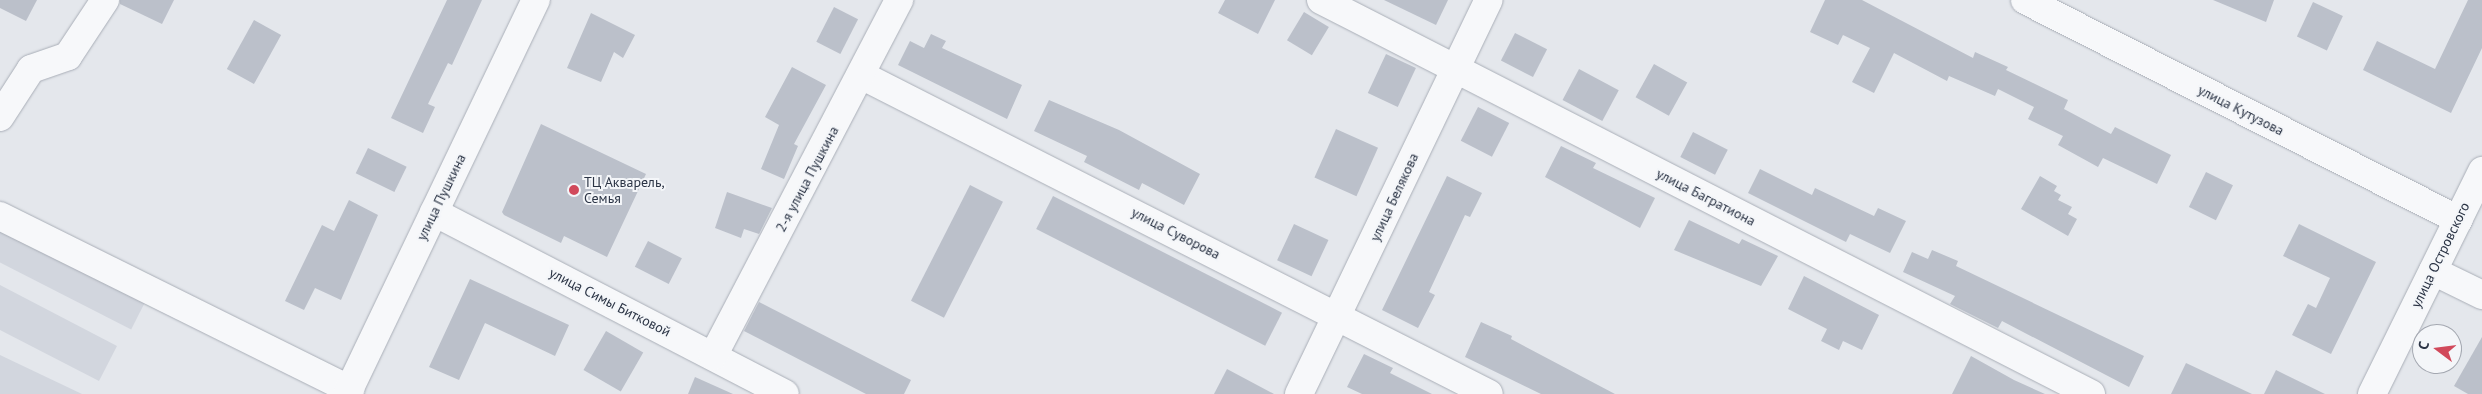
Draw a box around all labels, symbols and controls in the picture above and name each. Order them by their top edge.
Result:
street label: улица Кутузова [2195,81,2287,139]
street label: 2-я улица Пушкина [772,123,842,235]
street label: улица Белякова [1366,150,1422,244]
street label: улица Пушкина [413,151,469,243]
street label: улица Багратиона [1654,165,1758,229]
place label: ТЦ Акварель, Семья [584,174,665,206]
marker: ТЦ Акварель, Семья [568,184,580,196]
street label: улица Островского [2407,199,2473,311]
street label: улица Суворова [1129,203,1223,263]
street label: улица Симы Битковой [546,264,674,340]
north arrow [2412,324,2462,374]
text: С [2414,339,2433,351]

